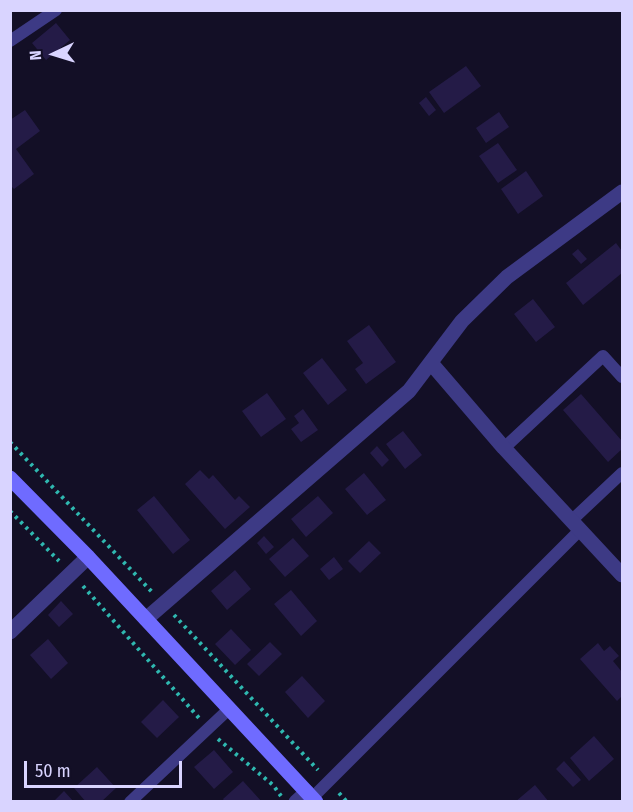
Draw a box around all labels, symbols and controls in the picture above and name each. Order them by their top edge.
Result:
north arrow [24,24,84,84]
text: N [26,50,45,61]
scale bar [27,749,184,787]
text: 50 m [35,760,71,782]

